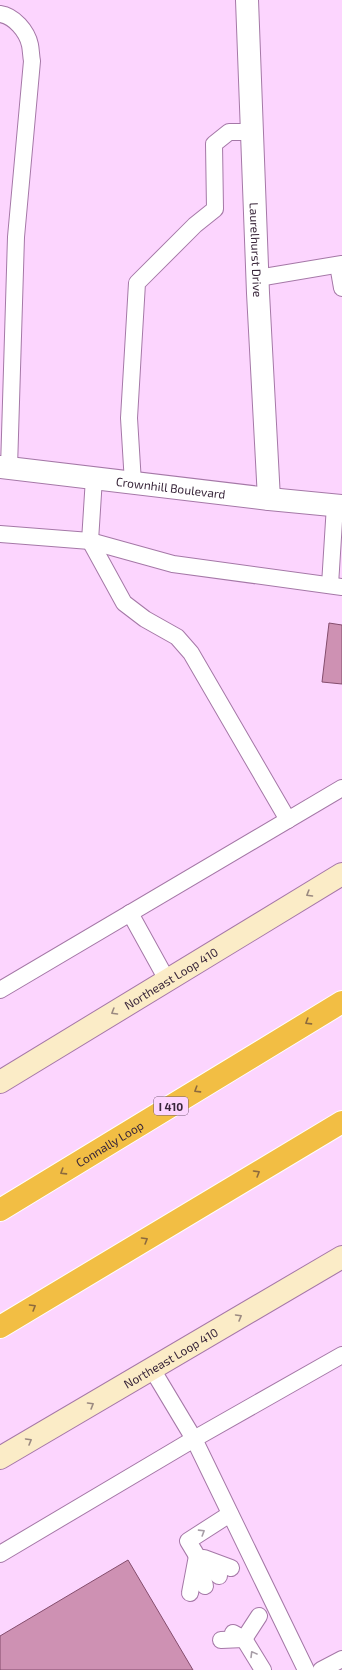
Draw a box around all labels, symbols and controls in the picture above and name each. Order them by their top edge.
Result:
street label: Laurelhurst Drive [248,202,265,298]
street label: Crownhill Boulevard [115,474,226,501]
one-way arrow [306,889,313,896]
street label: Northeast Loop 410 [122,944,220,1012]
one-way arrow [111,1008,118,1015]
one-way arrow [305,1017,312,1024]
one-way arrow [194,1085,201,1092]
road number: I 410 [154,1097,188,1115]
street label: Connally Loop [73,1118,146,1169]
one-way arrow [60,1167,67,1175]
one-way arrow [253,1171,260,1178]
one-way arrow [141,1238,148,1245]
one-way arrow [29,1304,36,1311]
one-way arrow [235,1315,243,1322]
street label: Northeast Loop 410 [121,1325,220,1391]
one-way arrow [87,1402,94,1409]
one-way arrow [25,1439,32,1446]
one-way arrow [198,1530,205,1537]
one-way arrow [251,1651,258,1658]

